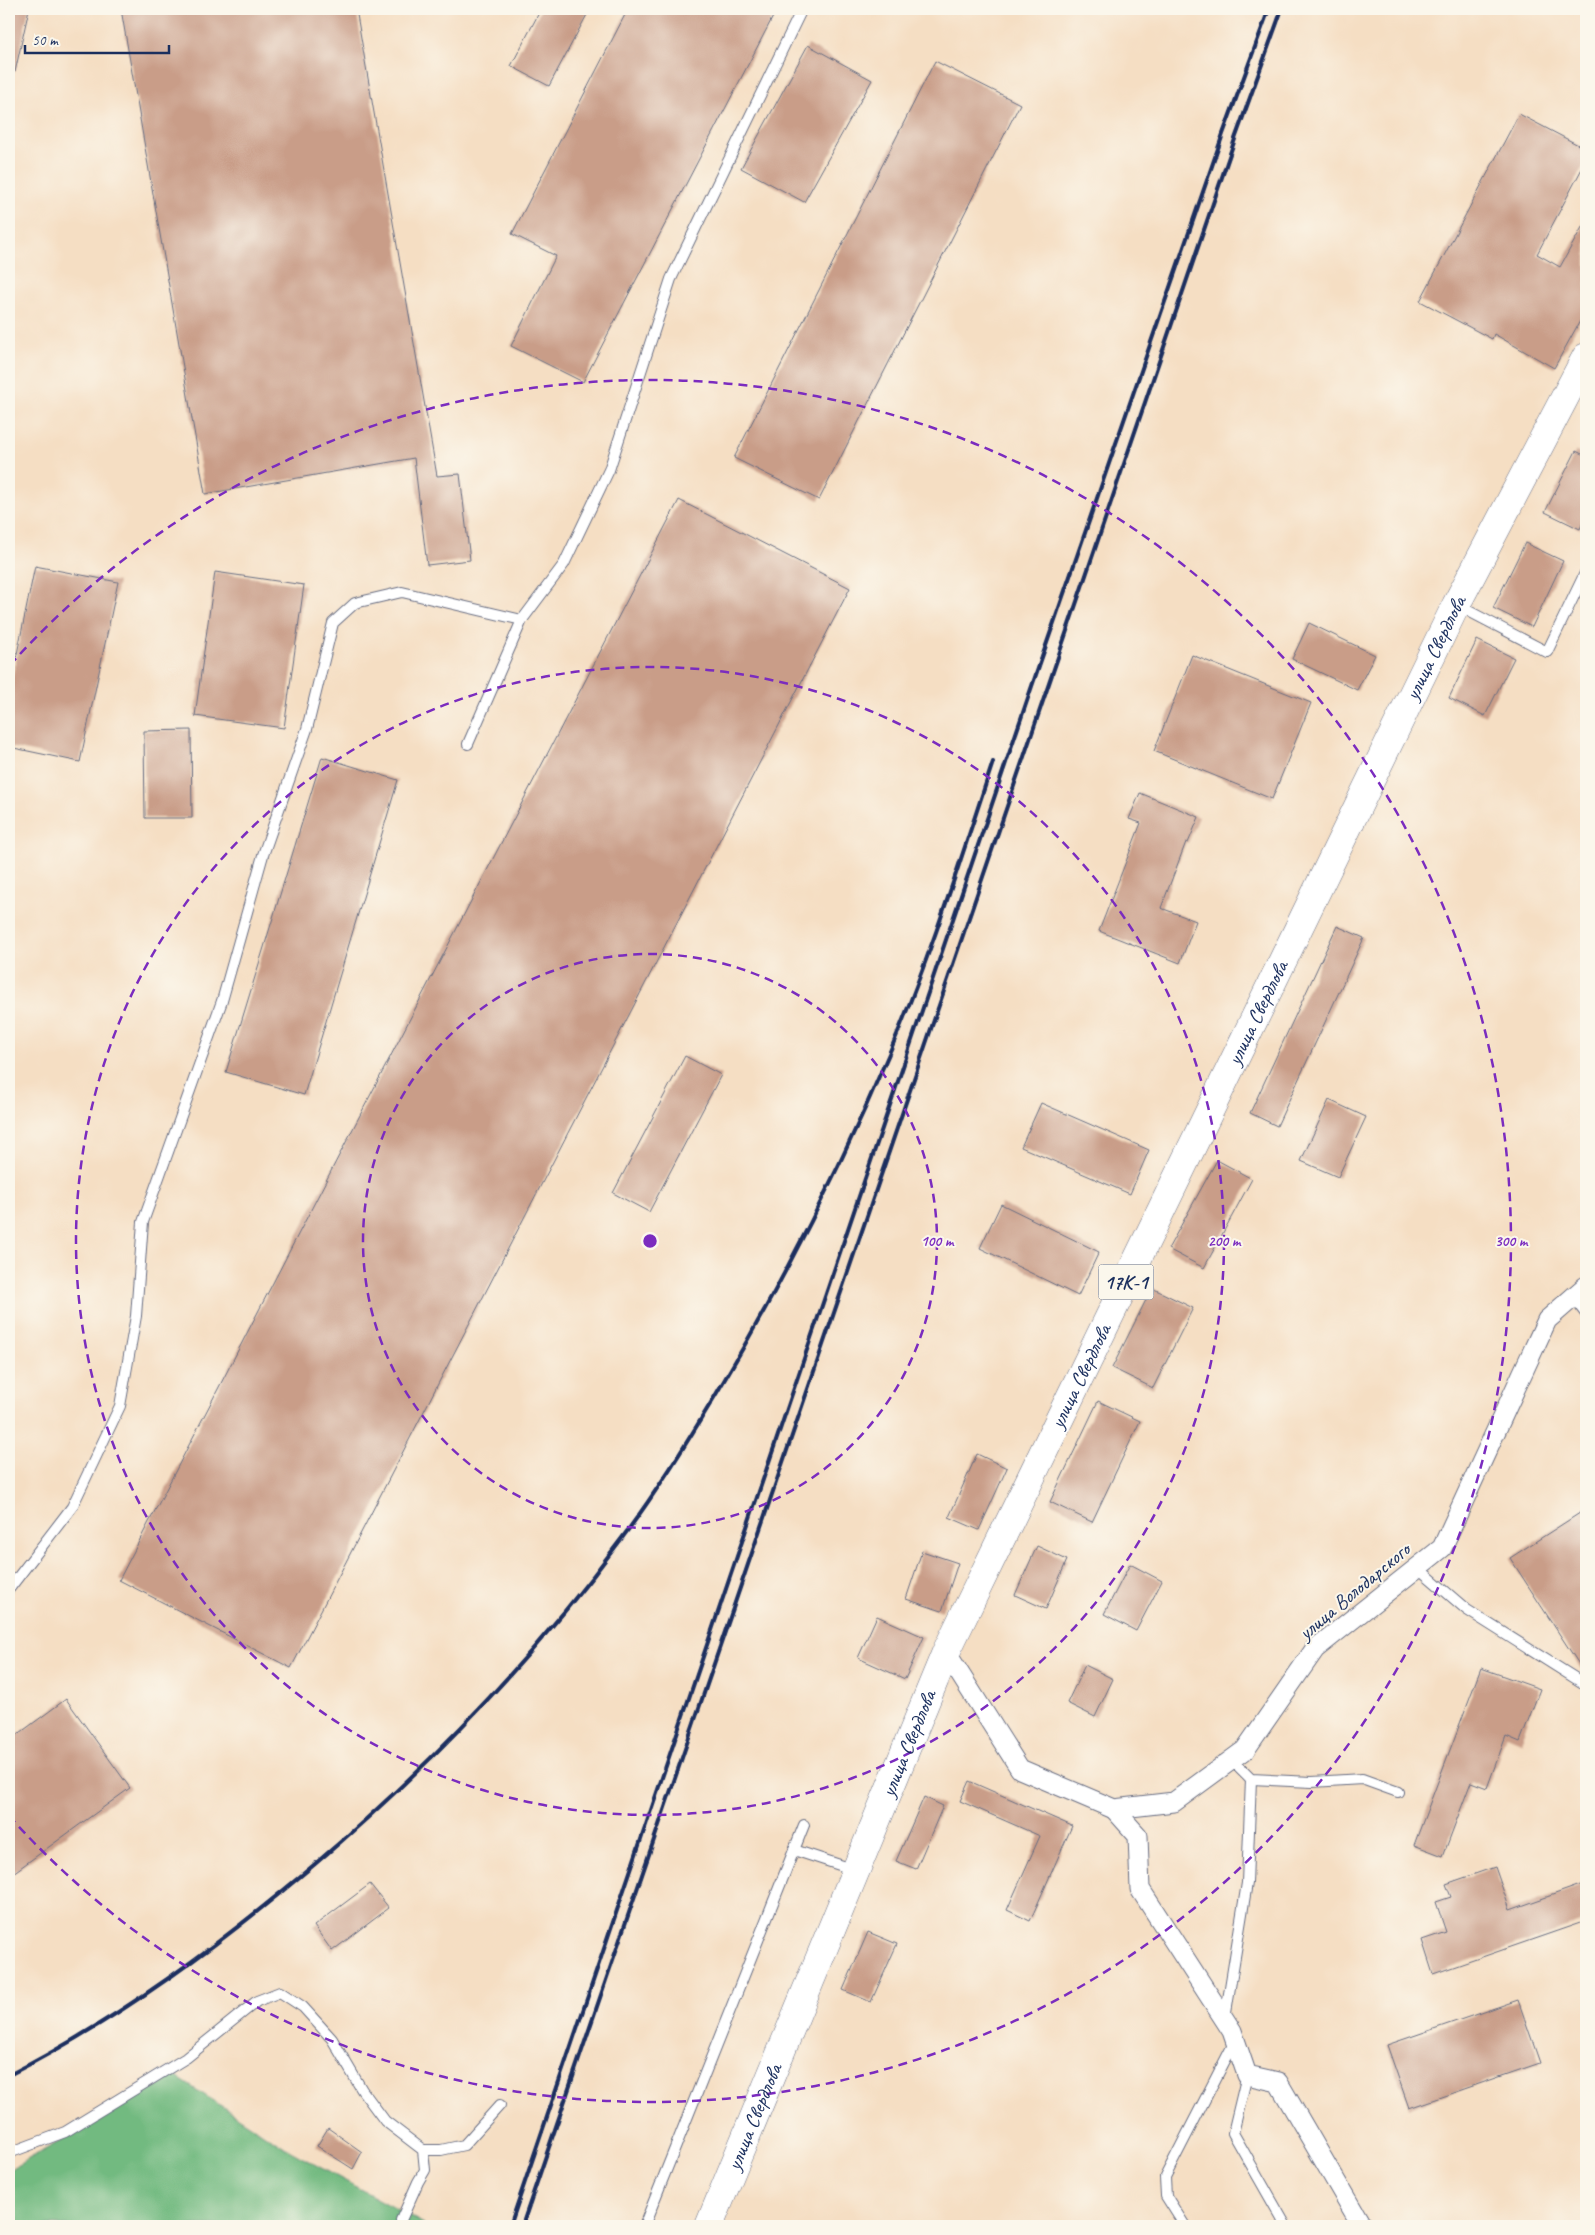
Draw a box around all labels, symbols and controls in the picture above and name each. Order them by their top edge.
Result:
scale bar [25,22,169,54]
text: 50 m [32,31,59,50]
street label: улица Свердлова [1398,589,1473,706]
street label: улица Свердлова [1220,954,1295,1071]
centre of rings [641,1232,659,1250]
text: 100 m [921,1232,955,1251]
text: 200 m [1208,1232,1242,1251]
text: 300 m [1495,1232,1529,1251]
road number: 17К-1 [1098,1264,1154,1300]
street label: улица Свердлова [1043,1318,1118,1434]
street label: улица Володарского [1291,1535,1417,1647]
street label: улица Свердлова [874,1684,943,1802]
street label: улица Свердлова [720,2058,788,2176]

